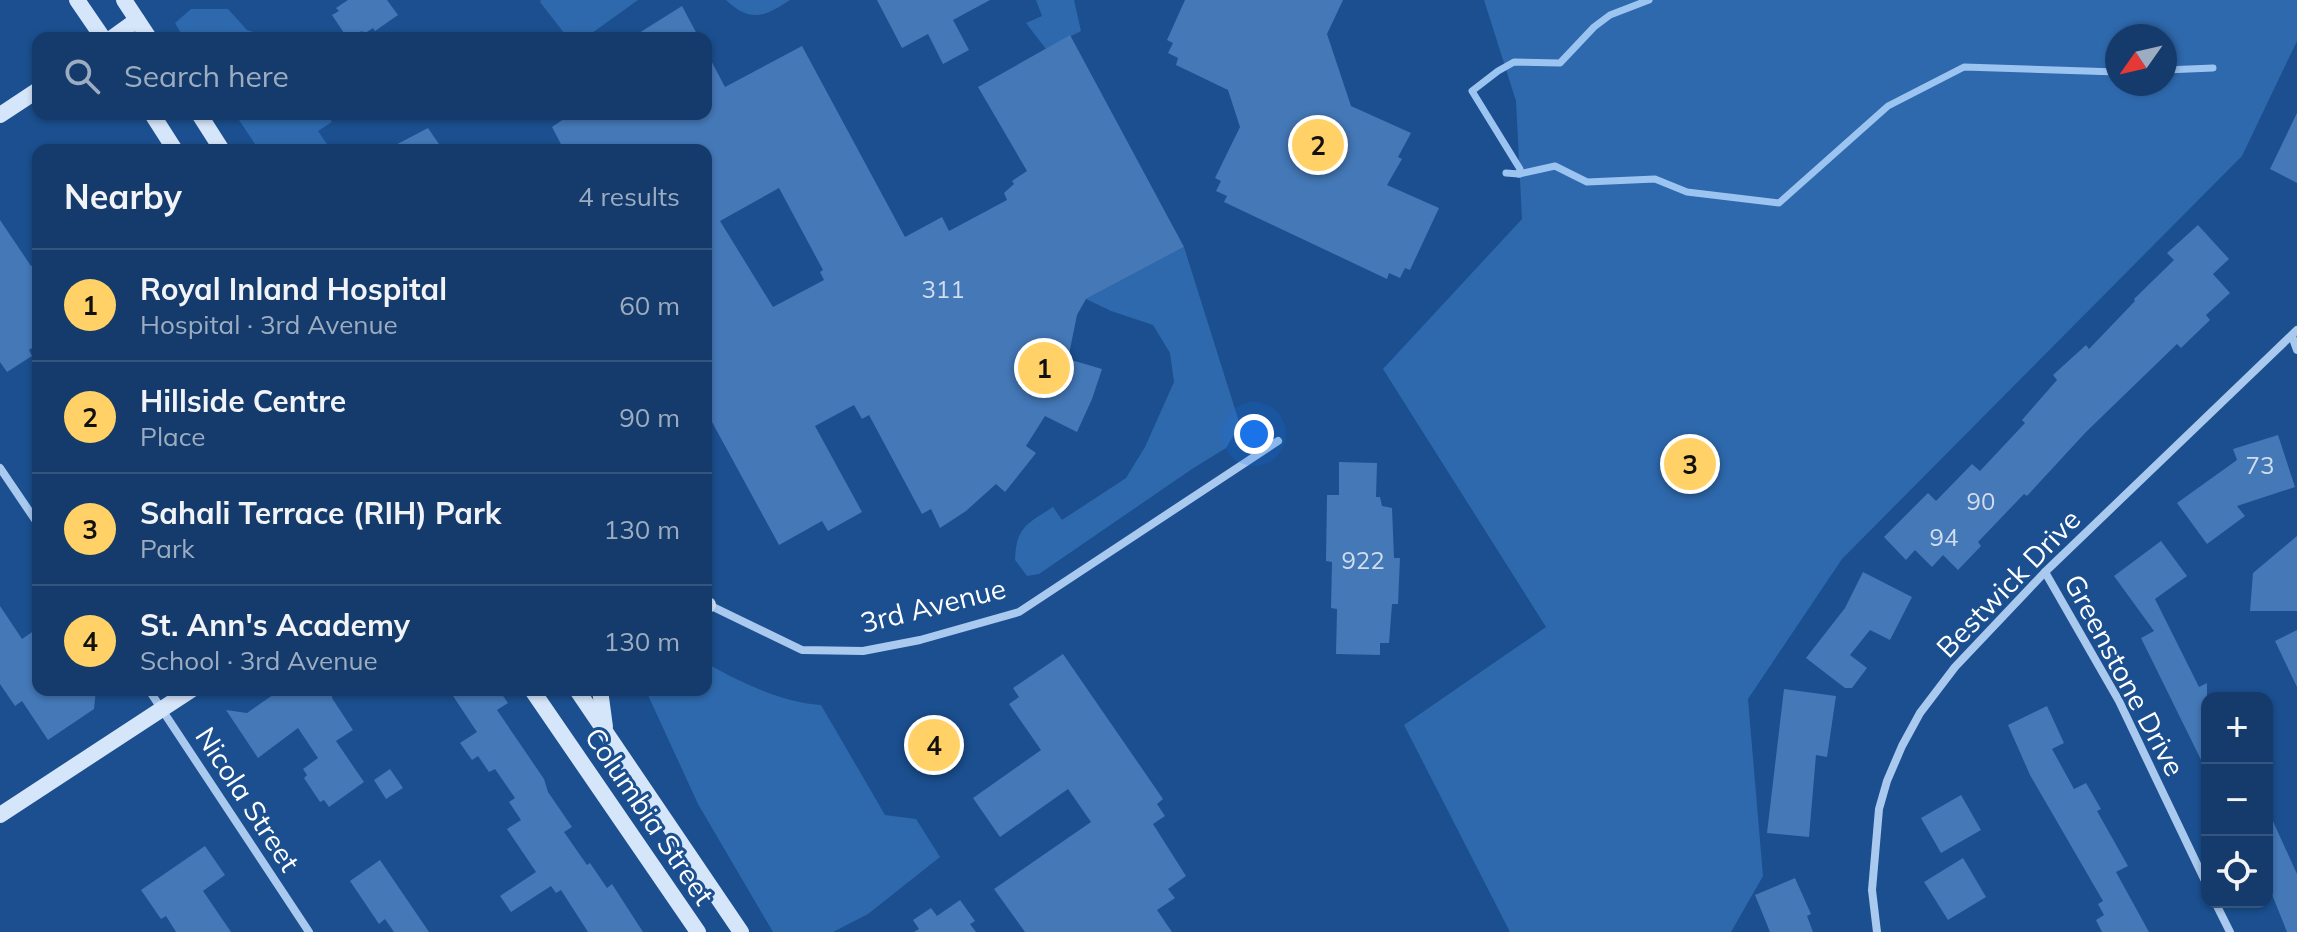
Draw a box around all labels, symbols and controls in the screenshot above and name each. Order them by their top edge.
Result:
north arrow [2105,24,2177,96]
search box [32,32,712,120]
icon: search [60,54,104,98]
text: Search here [124,57,289,95]
pin: 2 [1292,115,1344,175]
text: Nearby [64,175,182,218]
text: 4 results [578,180,680,213]
text: Royal Inland Hospital [140,270,447,308]
house number: 311 [921,274,965,304]
text: 1 [82,289,98,322]
text: 60 m [619,289,680,322]
text: Hospital · 3rd Avenue [140,308,398,341]
pin: 1 [1018,338,1070,398]
text: Hillside Centre [140,382,346,420]
text: 2 [82,401,98,434]
text: 90 m [619,401,680,434]
your location [1234,414,1274,454]
text: Place [140,420,205,453]
pin: 3 [1664,434,1716,494]
house number: 73 [2246,450,2274,480]
house number: 90 [1967,486,1995,516]
text: Sahali Terrace (RIH) Park [140,494,501,532]
street label: Bestwick Drive [1929,502,2087,664]
text: 3 [82,513,98,546]
text: 130 m [604,513,680,546]
house number: 94 [1930,522,1958,552]
text: Park [140,532,195,565]
house number: 922 [1341,545,1385,575]
street label: Greenstone Drive [2057,568,2193,782]
street label: 3rd Avenue [857,570,1009,640]
text: St. Ann's Academy [140,606,410,644]
text: 4 [82,625,98,658]
text: 130 m [604,625,680,658]
text: School · 3rd Avenue [140,644,378,677]
map controls [2201,692,2273,908]
button: + [2201,692,2273,764]
pin: 4 [908,715,960,775]
street label: Nicola Street [188,720,308,878]
street label: Columbia Street [578,721,722,912]
button: − [2201,764,2273,836]
button: locate [2201,836,2273,908]

